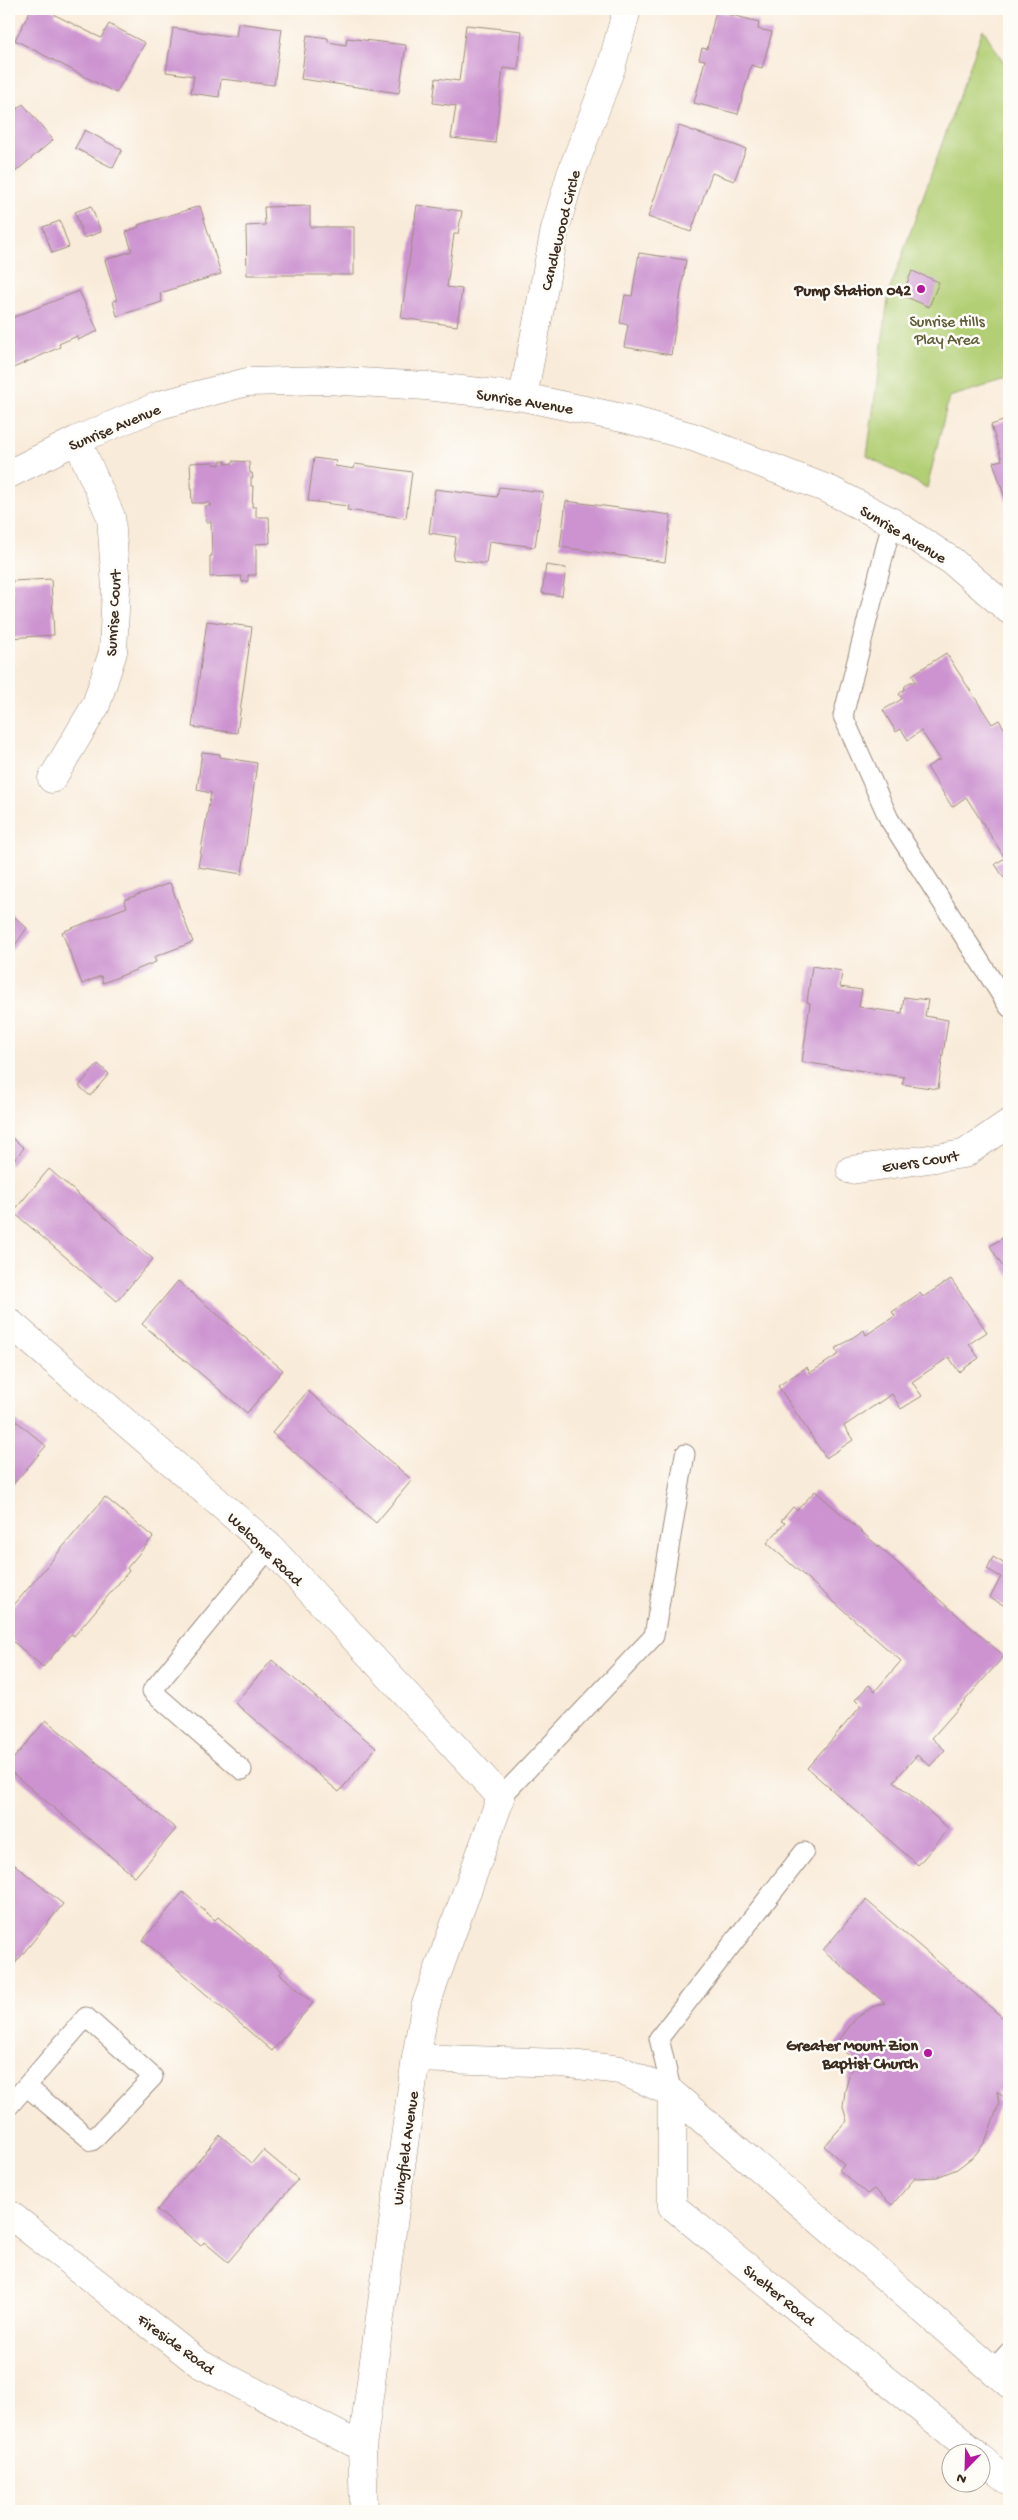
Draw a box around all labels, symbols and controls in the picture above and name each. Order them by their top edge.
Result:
street label: Candlewood Circle [538,168,587,293]
place label: Pump Station 042 [794,283,911,302]
marker: Pump Station 042 [915,283,927,295]
park label: Sunrise Hills Play Area [909,314,986,351]
street label: Sunrise Avenue [475,386,575,421]
street label: Sunrise Avenue [67,401,165,457]
street label: Sunrise Avenue [855,503,950,570]
street label: Sunrise Court [104,568,127,657]
street label: Evers Court [881,1148,962,1179]
street label: Welcome Road [222,1510,306,1592]
place label: Greater Mount Zion Baptist Church [786,2038,918,2075]
marker: Greater Mount Zion Baptist Church [922,2047,934,2059]
street label: Wingfield Avenue [390,2089,425,2207]
street label: Shelter Road [738,2262,819,2332]
street label: Fireside Road [132,2311,219,2381]
north arrow [940,2442,990,2492]
text: N [954,2468,969,2487]

